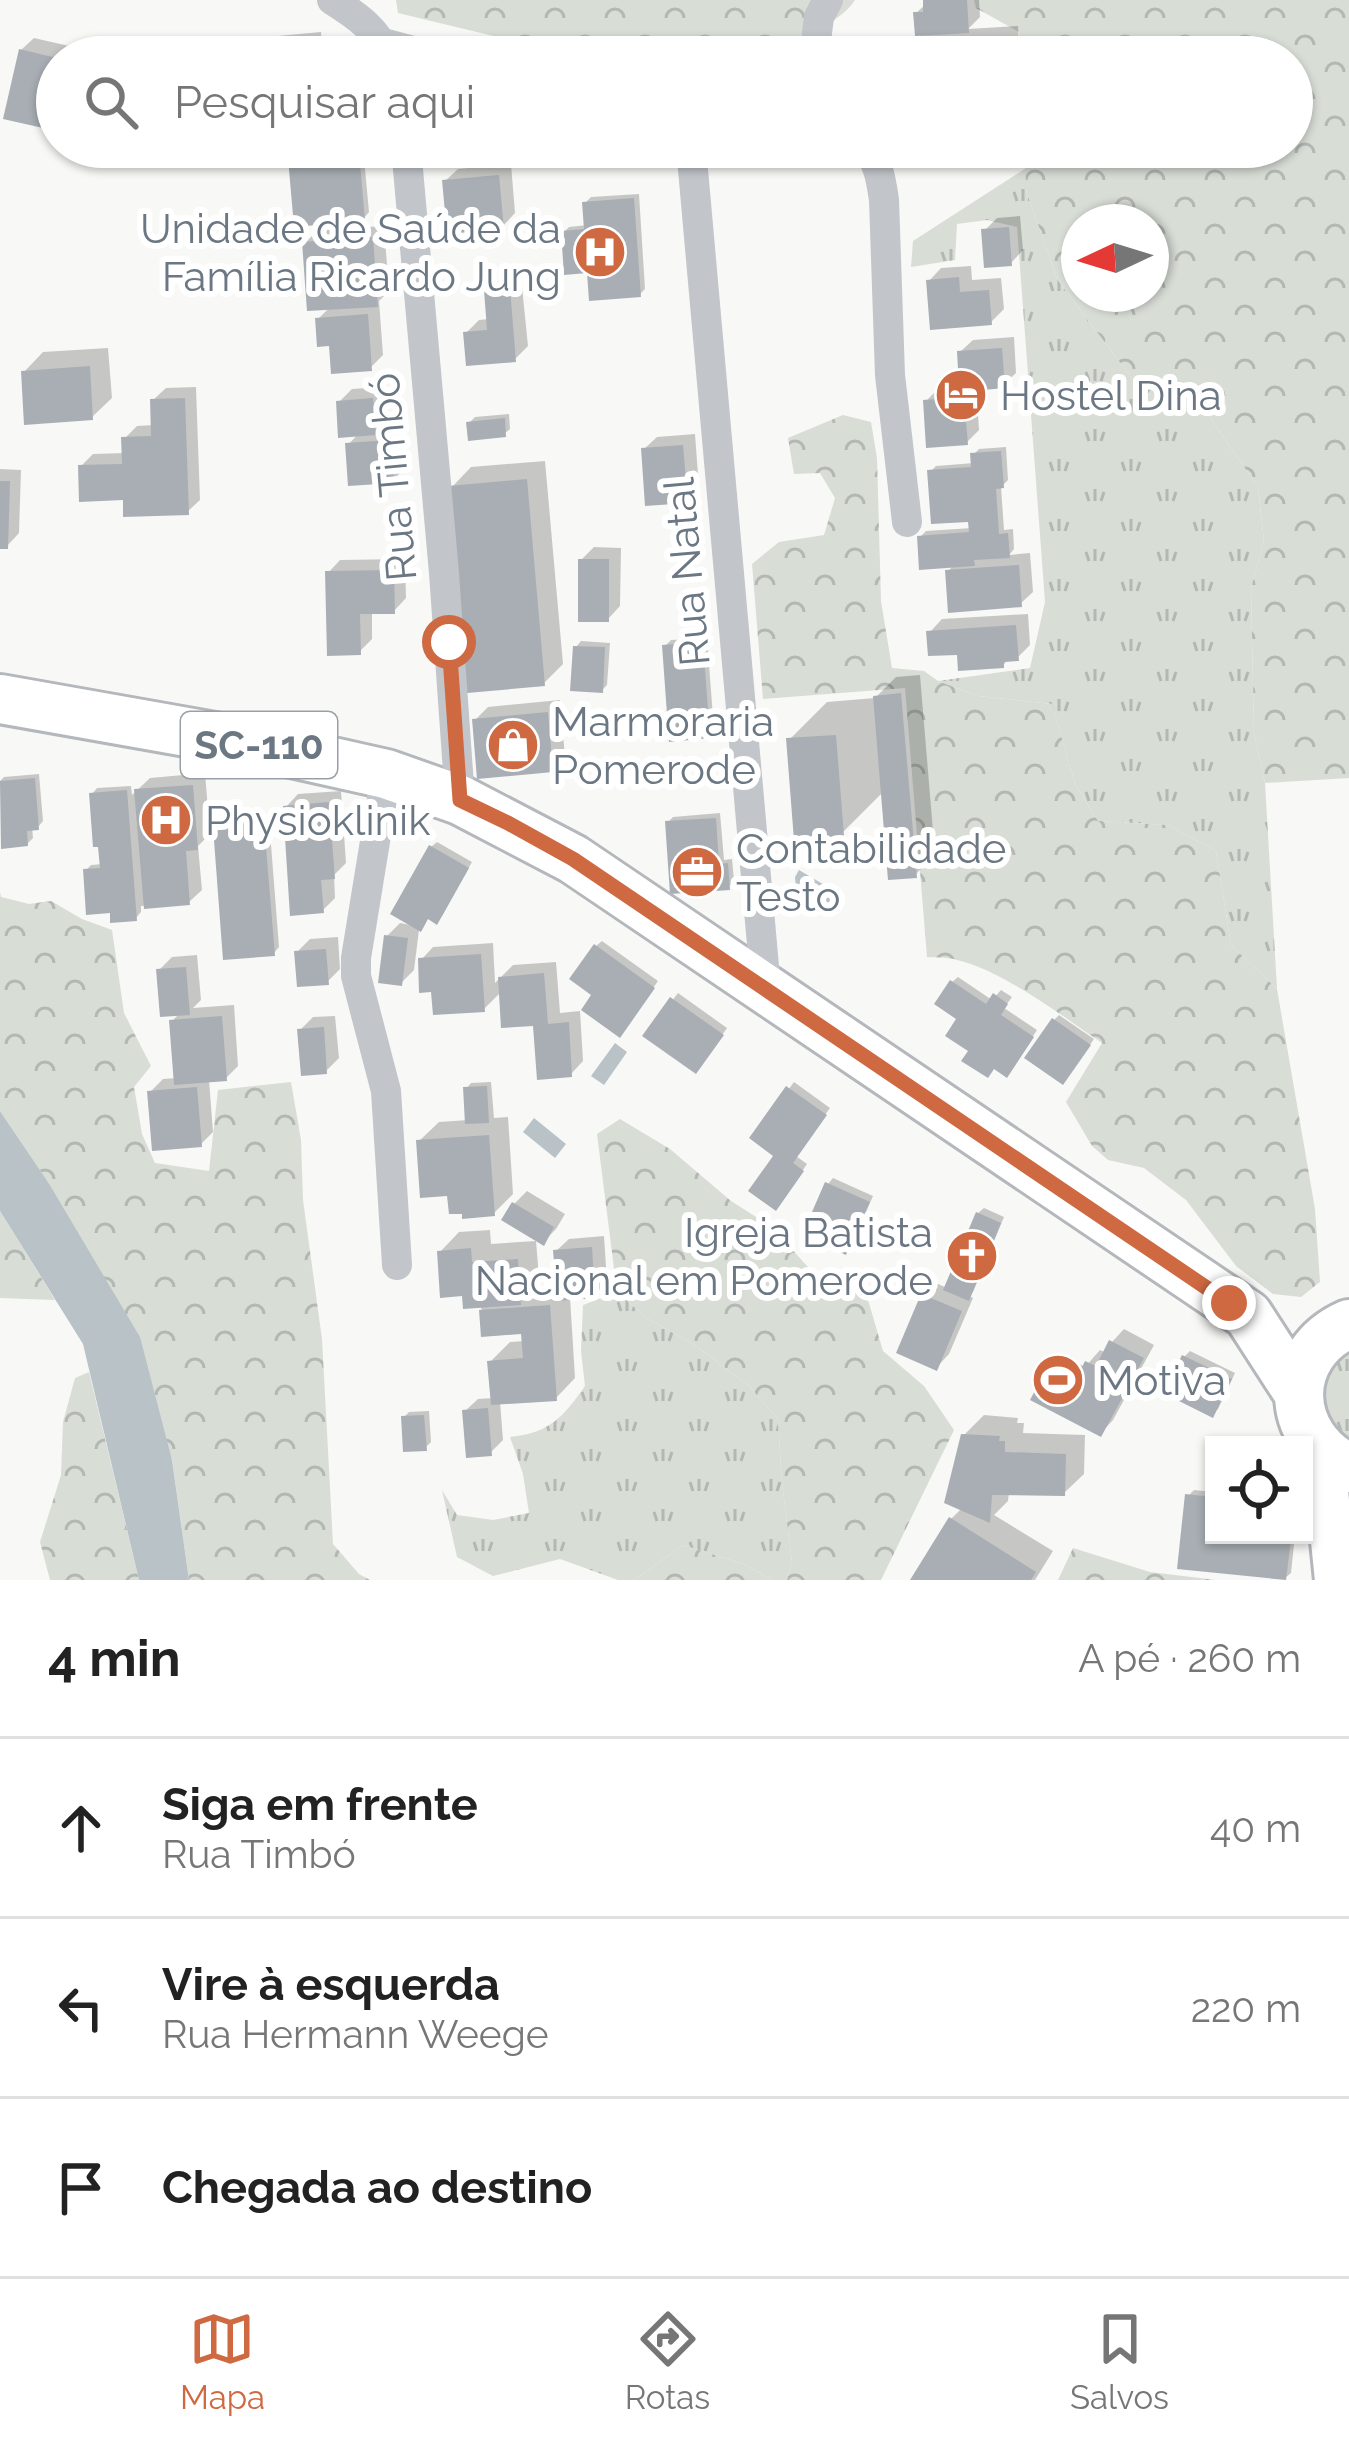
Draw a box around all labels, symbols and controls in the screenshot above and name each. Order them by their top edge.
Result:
search box [36,36,1313,168]
icon: search [78,69,144,135]
text: Pesquisar aqui [174,76,475,129]
place label: Unidade de Saúde da Família Ricardo Jung [140,204,561,301]
north arrow [1061,204,1169,312]
hospital icon: Unidade de Saúde da Família Ricardo Jung [572,224,628,280]
hotel icon: Hostel Dina [933,367,989,423]
street label: Rua Timbó [359,371,427,583]
place label: Hostel Dina [1000,371,1222,420]
street label: Rua Natal [654,475,720,668]
route start [422,615,476,669]
place label: Marmoraria Pomerode [552,697,774,794]
road number: SC-110 [181,712,337,778]
shop icon: Marmoraria Pomerode [485,717,541,773]
hospital icon: Physioklinik [138,792,194,848]
place label: Physioklinik [205,796,430,845]
place label: Contabilidade Testo [736,824,1006,921]
office icon: Contabilidade Testo [669,844,725,900]
place label: Igreja Batista Nacional em Pomerode [475,1208,933,1305]
church icon: Igreja Batista Nacional em Pomerode [944,1228,1000,1284]
route end [1202,1276,1256,1330]
sports icon: Motiva [1030,1352,1086,1408]
place label: Motiva [1097,1356,1226,1405]
map controls [1205,1436,1313,1544]
button: locate [1205,1436,1313,1544]
text: 4 min [48,1628,181,1688]
text: A pé · 260 m [1078,1635,1301,1681]
text: Siga em frente [162,1778,478,1831]
icon: ahead [48,1795,114,1861]
text: 40 m [1210,1805,1301,1851]
text: Rua Timbó [162,1831,356,1877]
text: Vire à esquerda [162,1958,500,2011]
icon: left [48,1975,114,2041]
text: 220 m [1191,1985,1301,2031]
text: Rua Hermann Weege [162,2011,549,2057]
icon: arrive [48,2155,114,2221]
text: Chegada ao destino [162,2161,592,2214]
tab: Mapa [180,2306,265,2417]
tab: Rotas [625,2306,710,2417]
tab: Salvos [1070,2306,1169,2417]

